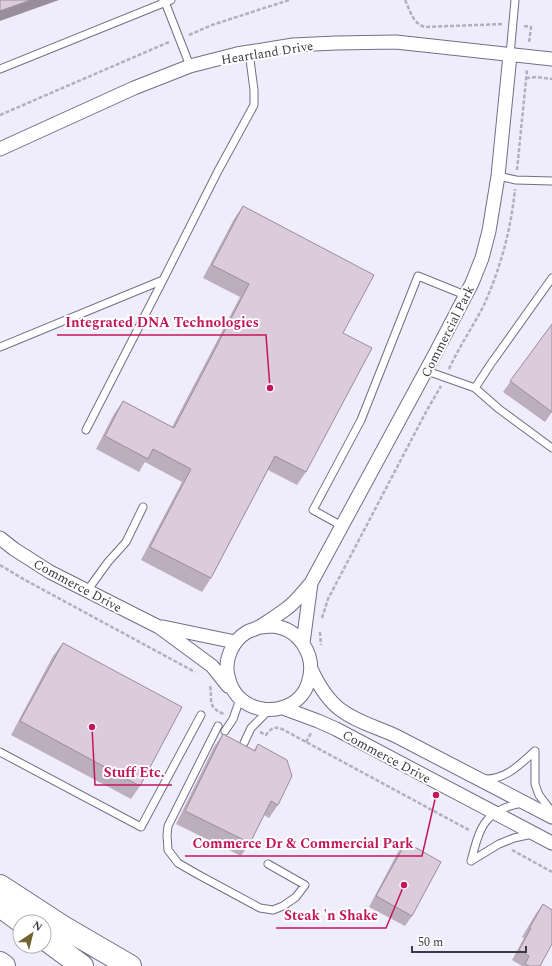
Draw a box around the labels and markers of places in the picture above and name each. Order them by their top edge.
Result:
callout: Integrated DNA Technologies [57,309,266,335]
callout: Stuff Etc. [95,759,172,785]
callout: Commerce Dr & Commercial Park [185,830,422,856]
callout: Steak 'n Shake [276,902,386,928]

